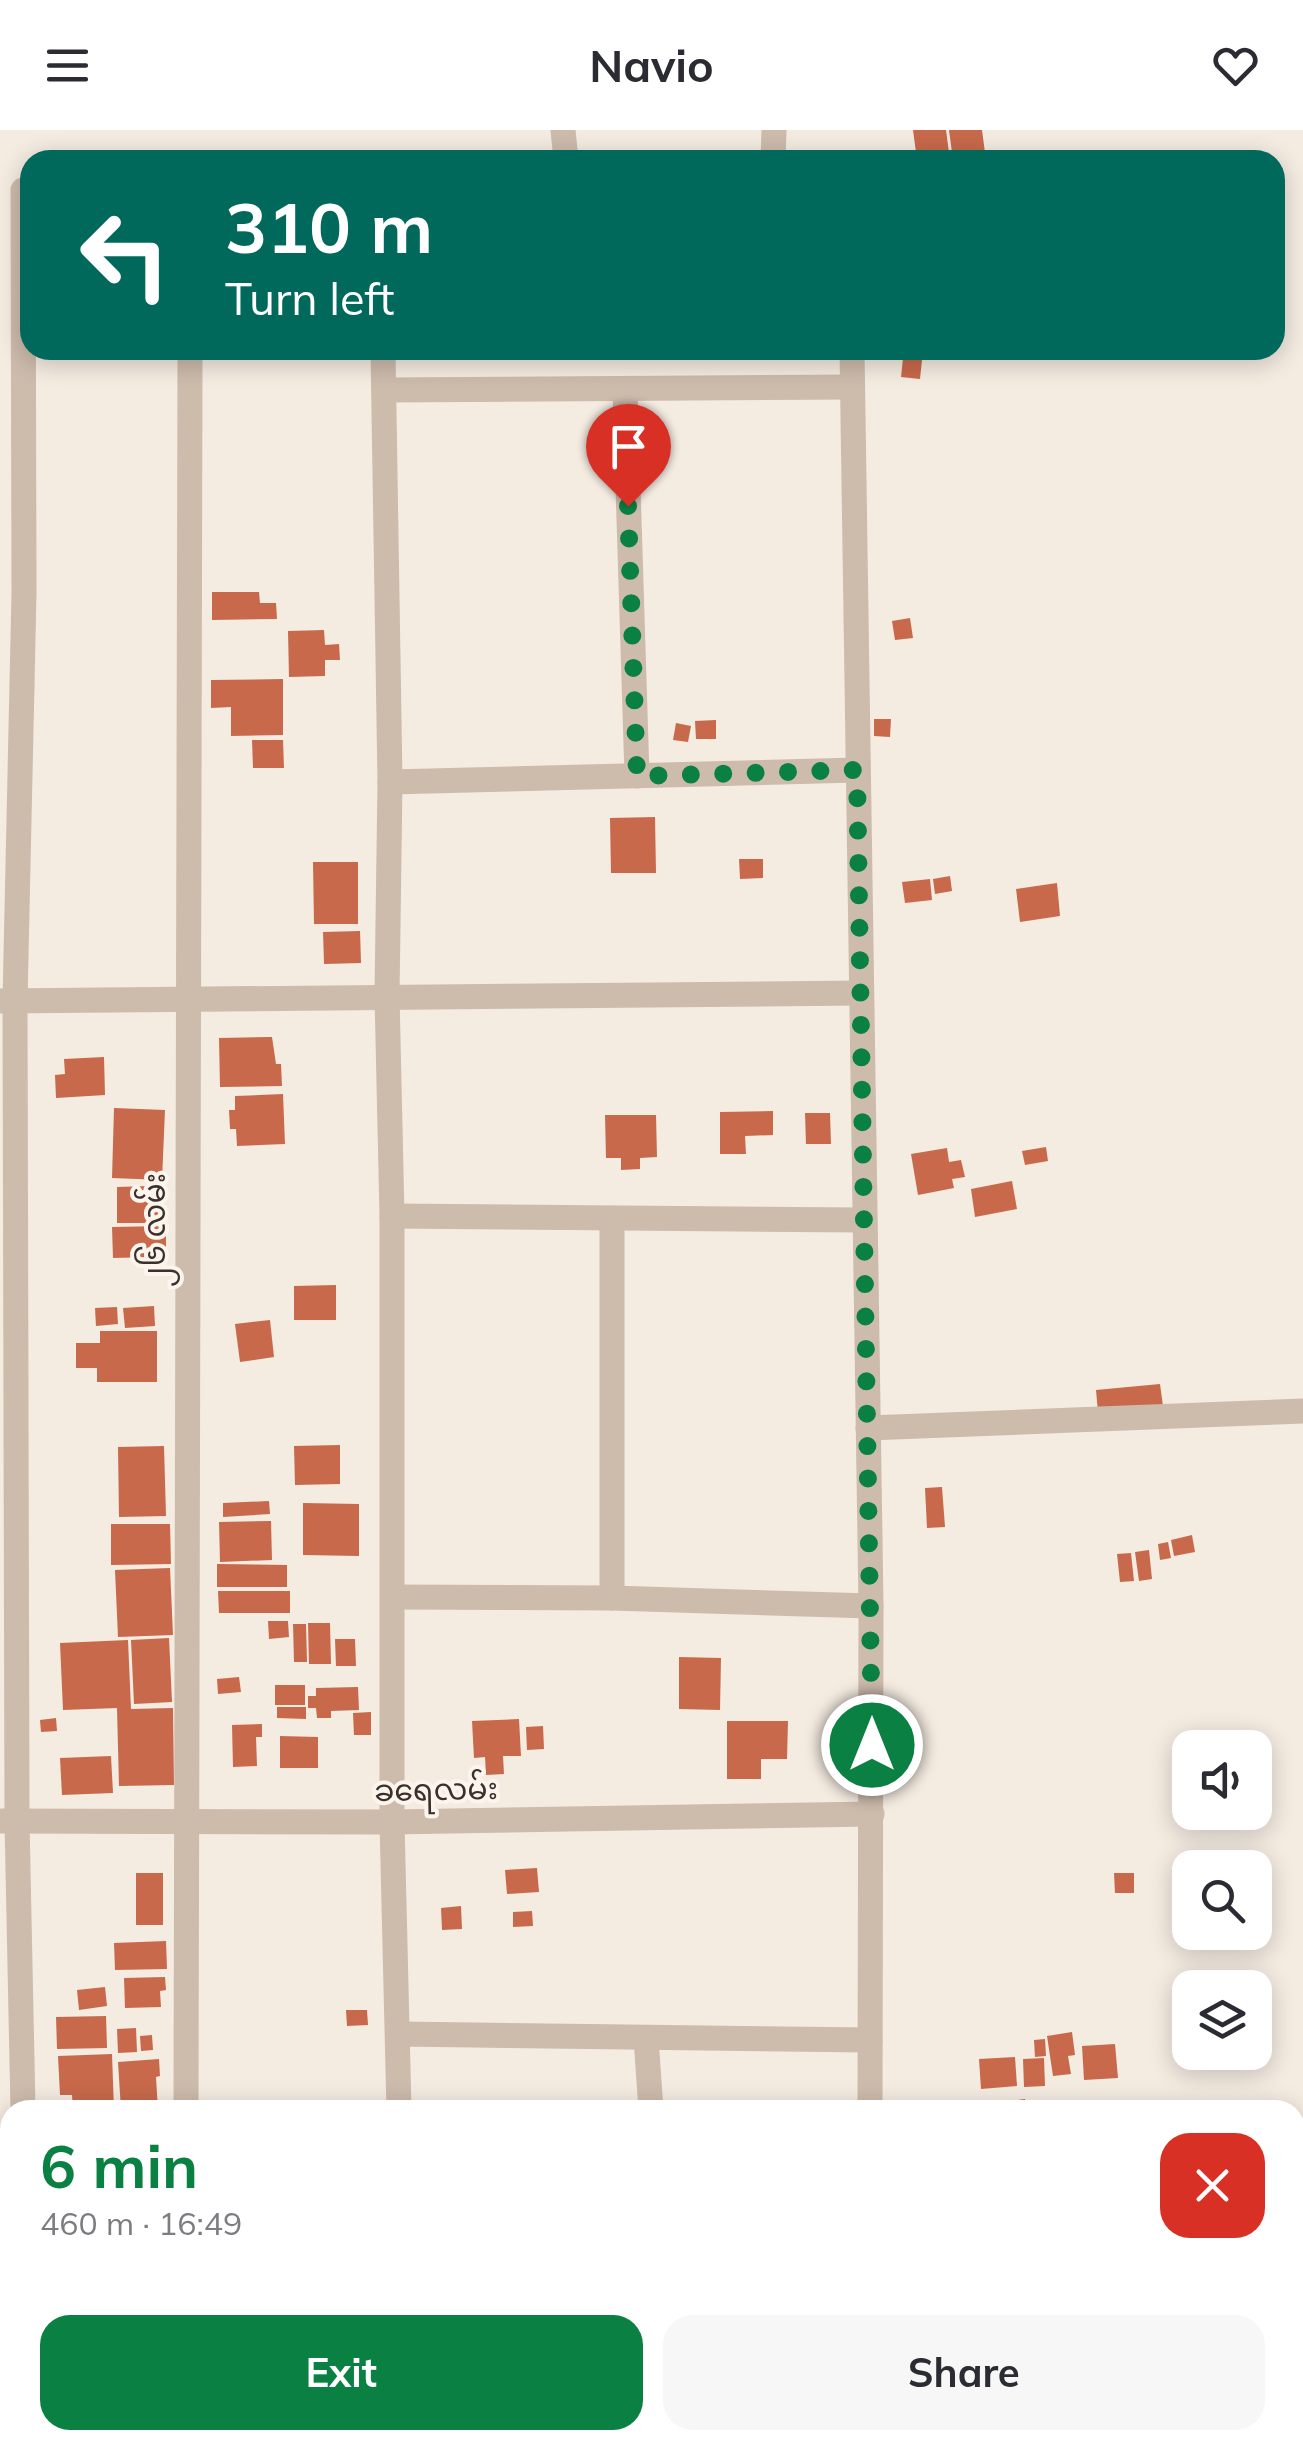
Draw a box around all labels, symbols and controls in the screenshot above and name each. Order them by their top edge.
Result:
text: Navio [589,37,714,93]
icon: menu [40,38,95,93]
icon: heart [1208,38,1263,93]
text: 310 m [225,183,433,271]
icon: left [60,190,190,320]
text: Turn left [225,270,394,326]
pin [586,404,671,507]
icon: arrive [601,419,656,474]
street label: ၂၆ လမ်း [133,1173,180,1287]
position arrow [820,1693,924,1797]
map controls [1172,1730,1272,2070]
button: sound [1172,1730,1272,1830]
street label: ခရေလမ်း [374,1767,498,1816]
button: search [1172,1850,1272,1950]
button: layers [1172,1970,1272,2070]
text: 6 min [40,2128,198,2203]
button: close [1160,2133,1265,2238]
text: 460 m · 16:49 [40,2203,242,2243]
button: Exit [40,2315,643,2430]
button: Share [663,2315,1265,2430]

